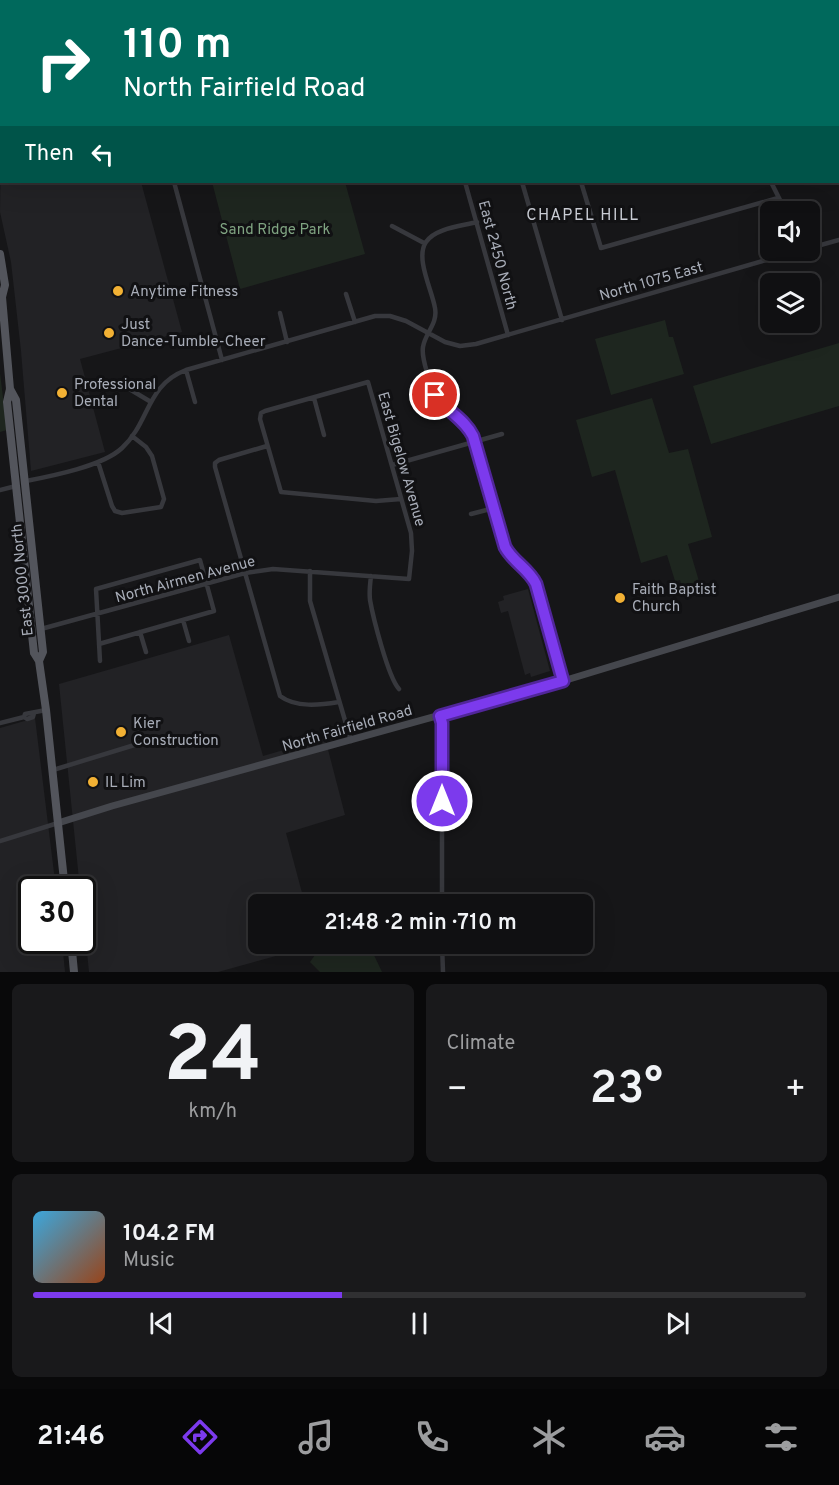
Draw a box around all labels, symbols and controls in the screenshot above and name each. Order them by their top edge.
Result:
text: 110 m [123,20,232,73]
icon: right [24,24,102,102]
text: North Fairfield Road [123,72,366,106]
icon: left [86,138,119,171]
text: Then [24,141,74,168]
street label: East 2450 North [473,199,520,312]
map controls [760,201,820,333]
button: sound [760,201,820,261]
district label: CHAPEL HILL [526,206,640,226]
park label: Sand Ridge Park [220,221,330,240]
street label: North 1075 East [597,259,706,306]
button: layers [760,273,820,333]
place label: Anytime Fitness [130,283,238,302]
marker: Anytime Fitness [111,284,125,298]
place label: Just Dance-Tumble-Cheer [121,316,266,352]
marker: Just Dance-Tumble-Cheer [102,326,116,340]
pin [409,369,460,420]
place label: Professional Dental [74,376,156,412]
icon: arrive [418,378,451,411]
marker: Professional Dental [55,386,69,400]
street label: East Bigelow Avenue [372,390,429,529]
street label: East 3000 North [8,523,39,637]
street label: North Airmen Avenue [113,553,257,608]
place label: Faith Baptist Church [632,581,716,617]
marker: Faith Baptist Church [613,591,627,605]
street label: North Fairfield Road [280,702,415,757]
place label: Kier Construction [133,715,219,751]
marker: Kier Construction [114,725,128,739]
position arrow [410,769,474,833]
place label: IL Lim [105,774,146,793]
marker: IL Lim [86,775,100,789]
speed limit sign: 30 [18,876,96,954]
text: 21:48 · 2 min · 710 m [324,910,517,937]
text: 24 [164,1010,262,1109]
text: Climate [447,1031,515,1057]
text: 23° [590,1062,663,1119]
text: − [447,1070,468,1112]
text: + [785,1070,806,1112]
text: km/h [188,1099,237,1125]
text: 104.2 FM [123,1221,215,1248]
text: Music [123,1248,175,1274]
icon: previous [145,1307,178,1340]
icon: pause [403,1307,436,1340]
icon: next [661,1307,694,1340]
icon: directions [179,1416,221,1458]
icon: music [295,1416,337,1458]
icon: phone [411,1416,453,1458]
icon: climate [528,1416,570,1458]
icon: car [644,1416,686,1458]
icon: filters [760,1416,802,1458]
text: 21:46 [37,1420,105,1454]

